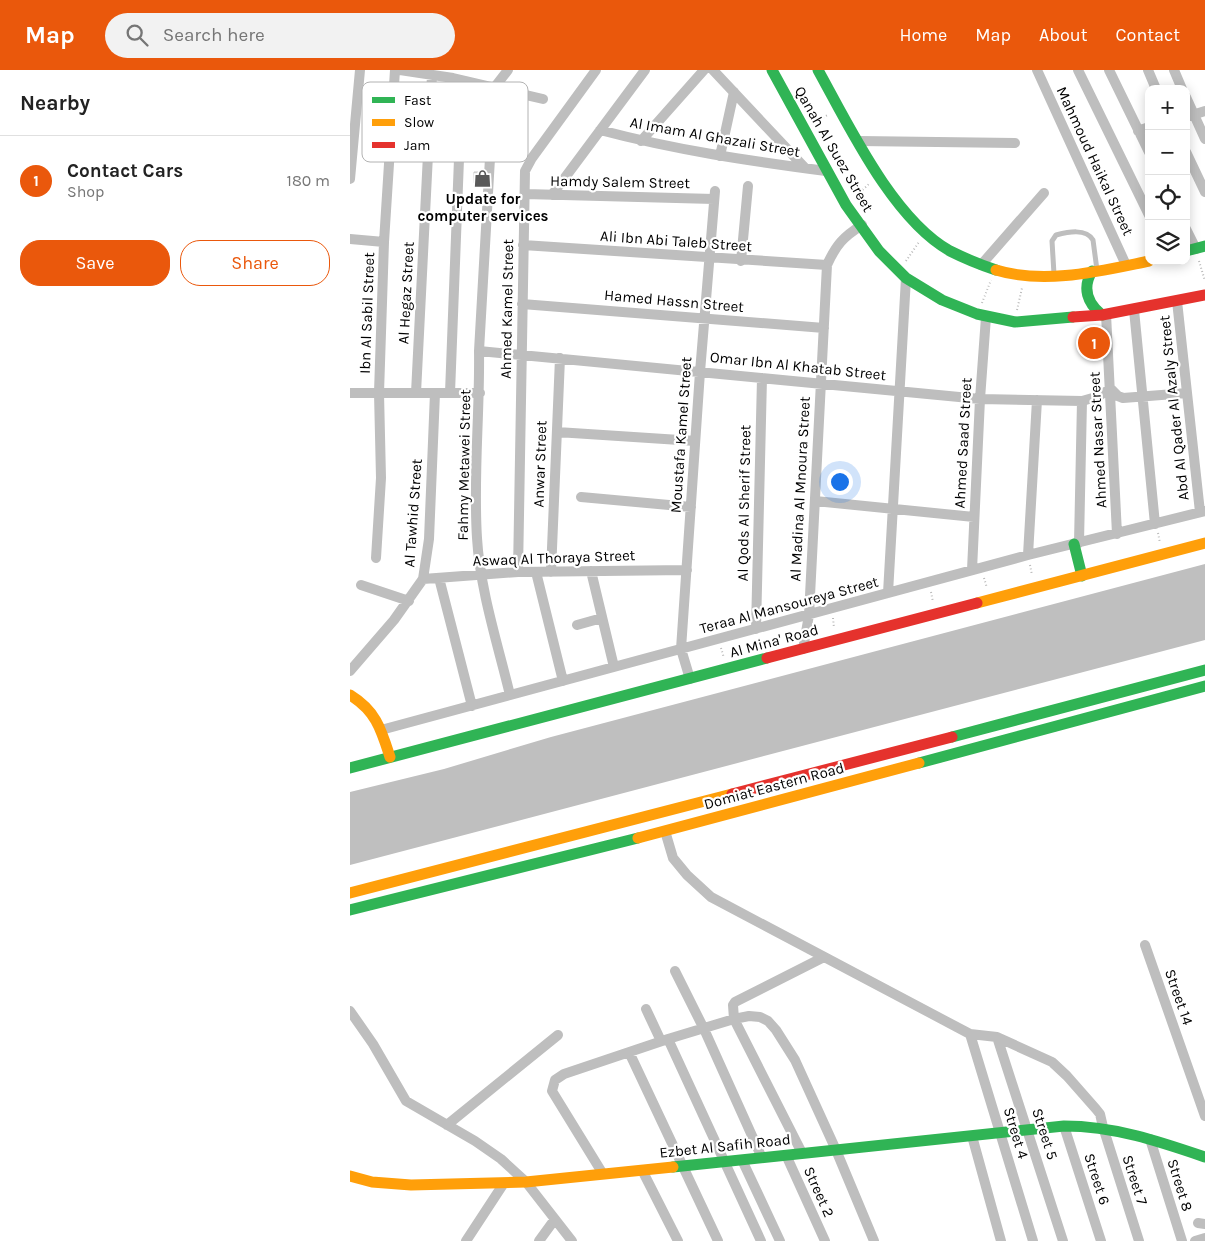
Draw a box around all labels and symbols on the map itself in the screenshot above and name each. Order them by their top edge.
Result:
legend [362,82,528,162]
street label: Qanah Al Suez Street [791,83,877,215]
street label: Mahmoud Haikal Street [1053,84,1138,239]
text: Fast [404,92,431,109]
street label: Al Imam Al Ghazali Street [628,113,802,161]
text: Slow [404,114,434,131]
text: Jam [404,137,430,154]
shop icon: Update for computer services [473,168,493,188]
street label: Hamdy Salem Street [550,172,690,192]
place label: Update for computer services [417,190,549,225]
street label: Ali Ibn Abi Taleb Street [600,227,753,255]
street label: Ahmed Kamel Street [497,239,517,379]
street label: Al Hegaz Street [394,241,418,345]
street label: Ibn Al Sabil Street [356,252,378,374]
street label: Hamed Hassn Street [603,286,745,316]
street label: Abd Al Qader Al Azaly Street [1155,314,1193,502]
pin: 1 [1078,324,1110,362]
street label: Omar Ibn Al Khatab Street [709,348,887,384]
street label: Moustafa Kamel Street [667,356,695,514]
street label: Ahmed Nasar Street [1085,371,1111,509]
street label: Ahmed Saad Street [951,377,975,509]
street label: Fahmy Metawei Street [454,389,474,541]
street label: Al Madina Al Mnoura Street [786,396,814,582]
street label: Anwar Street [529,420,551,508]
street label: Al Qods Al Sherif Street [734,424,754,581]
street label: Al Tawhid Street [400,458,426,568]
your location [827,469,853,495]
street label: Aswaq Al Thoraya Street [472,546,636,570]
street label: Teraa Al Mansoureya Street [698,572,881,638]
street label: Al Mina' Road [728,621,820,661]
street label: Domiat Eastern Road [702,759,846,813]
street label: Street 14 [1161,967,1197,1028]
street label: Street 4 [1000,1105,1033,1162]
street label: Street 5 [1028,1106,1062,1162]
street label: Ezbet Al Safih Road [659,1130,791,1162]
street label: Street 6 [1080,1151,1114,1207]
street label: Street 7 [1118,1153,1152,1207]
street label: Street 8 [1164,1157,1196,1213]
street label: Street 2 [800,1164,838,1220]

